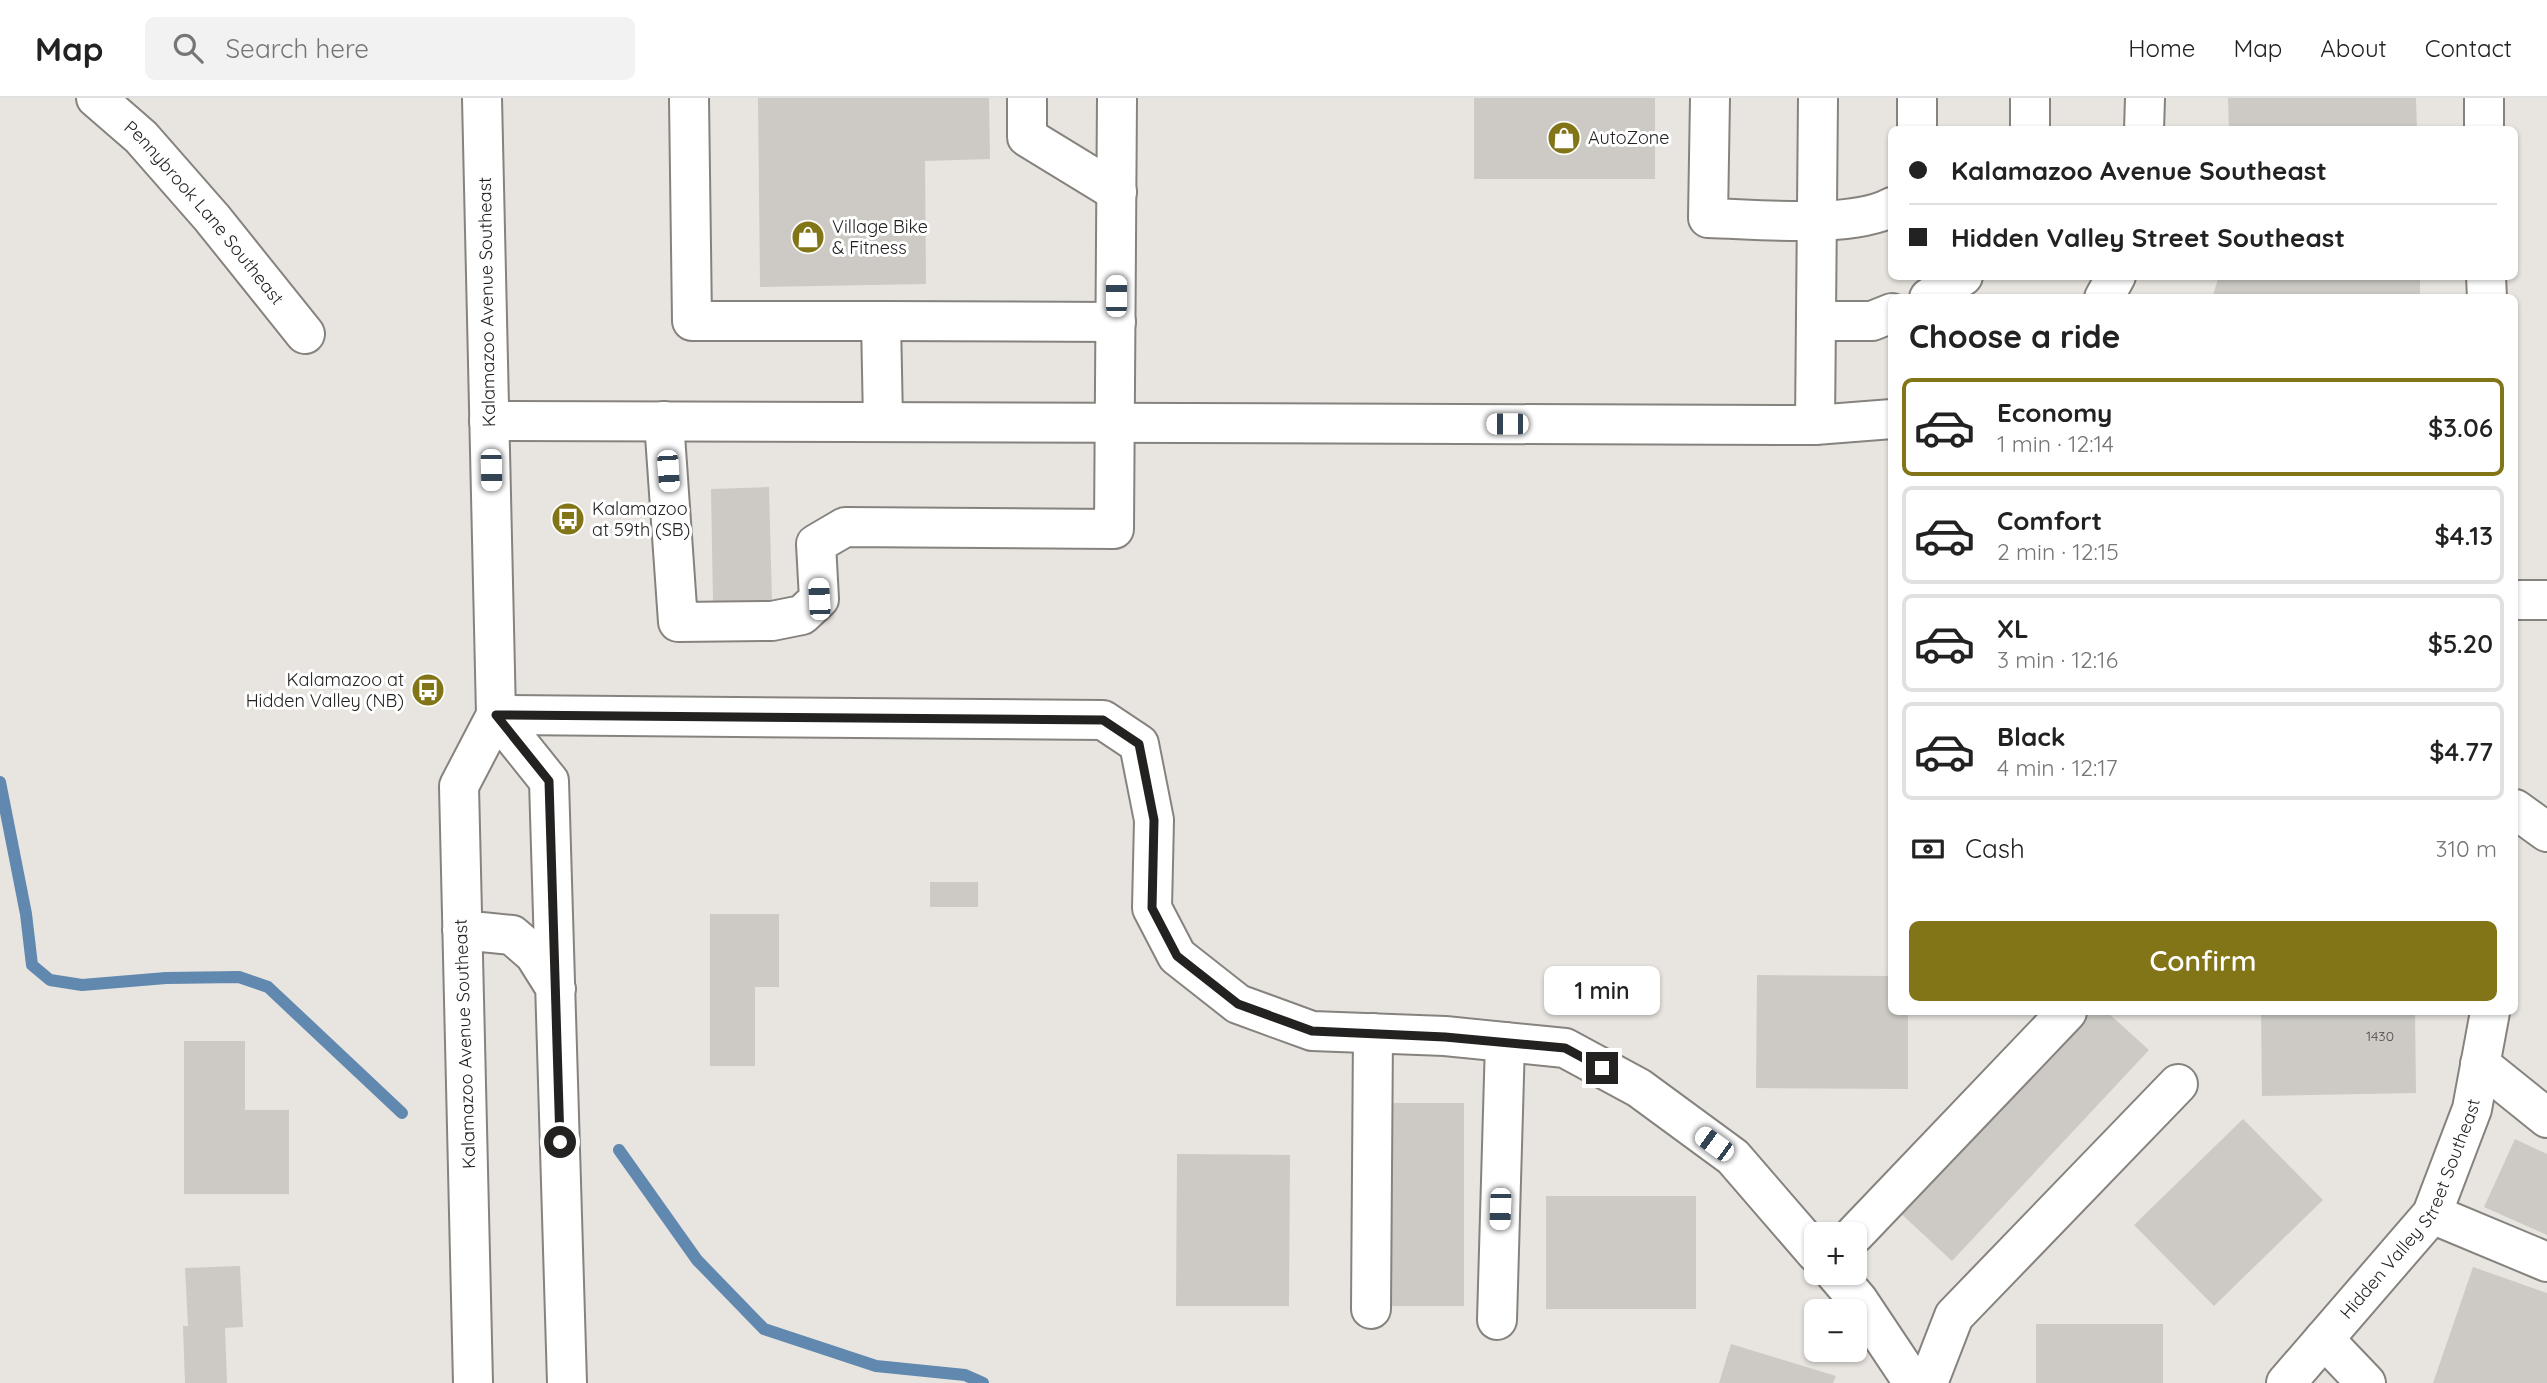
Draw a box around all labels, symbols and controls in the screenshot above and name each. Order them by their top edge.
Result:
search box [145,17,635,80]
text: Map [35,28,103,69]
icon: search [169,29,207,67]
text: Search here [225,32,369,65]
text: Home [2128,33,2195,63]
text: Map [2233,33,2282,63]
text: About [2320,33,2387,63]
text: Contact [2425,33,2512,63]
street label: Pennybrook Lane Southeast [119,116,289,309]
shop icon: AutoZone [1545,119,1583,157]
place label: AutoZone [1588,126,1669,149]
text: Kalamazoo Avenue Southeast [1951,154,2327,187]
street label: Kalamazoo Avenue Southeast [473,177,500,427]
place label: Village Bike & Fitness [832,215,928,259]
shop icon: Village Bike & Fitness [789,218,827,256]
text: Hidden Valley Street Southeast [1951,221,2345,254]
car [1106,275,1127,317]
text: Choose a ride [1909,316,2121,356]
icon: car [1913,396,1976,459]
text: Economy [1997,396,2112,429]
text: $3.06 [2428,411,2493,444]
car [1487,414,1529,435]
text: 1 min · 12:14 [1997,429,2114,458]
car [481,449,502,491]
car [657,449,680,493]
place label: Kalamazoo at 59th (SB) [592,497,690,541]
bus stop icon: Kalamazoo at 59th (SB) [549,500,587,538]
icon: car [1913,504,1976,567]
text: Comfort [1997,504,2102,537]
text: $4.13 [2435,519,2493,552]
text: 2 min · 12:15 [1997,537,2119,566]
car [808,577,831,621]
icon: car [1913,612,1976,675]
text: XL [1997,612,2029,645]
text: $5.20 [2428,627,2493,660]
text: 3 min · 12:16 [1997,645,2118,674]
place label: Kalamazoo at Hidden Valley (NB) [246,668,404,712]
bus stop icon: Kalamazoo at Hidden Valley (NB) [409,671,447,709]
icon: car [1913,720,1976,783]
text: Black [1997,720,2066,753]
text: $4.77 [2429,735,2493,768]
text: 4 min · 12:17 [1997,753,2118,782]
icon: cash [1909,830,1947,868]
text: Cash [1965,832,2025,865]
text: 310 m [2435,834,2497,863]
street label: Kalamazoo Avenue Southeast [449,919,480,1169]
button: Confirm [1909,921,2497,1001]
callout: 1 min [1544,967,1660,1016]
text: 1 min [1574,976,1630,1005]
house number: 1430 [2366,1027,2394,1045]
route end [1586,1052,1618,1084]
street label: Hidden Valley Street Southeast [2335,1097,2485,1323]
car [1691,1123,1738,1165]
route start [544,1126,576,1158]
car [1489,1188,1512,1230]
map controls [1804,1222,1867,1362]
button: + [1804,1222,1867,1285]
button: − [1804,1299,1867,1362]

